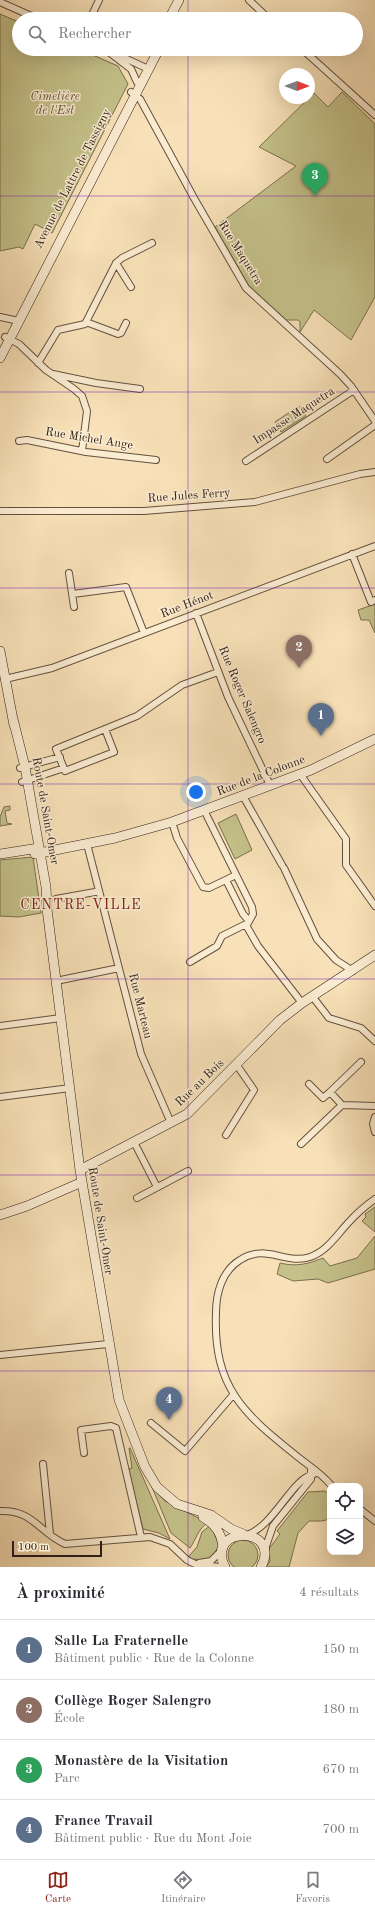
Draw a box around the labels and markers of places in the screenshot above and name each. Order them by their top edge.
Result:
pin: 3 [302,163,328,196]
pin: 2 [286,635,312,668]
pin: 1 [308,703,334,736]
pin: 4 [156,1387,182,1420]

